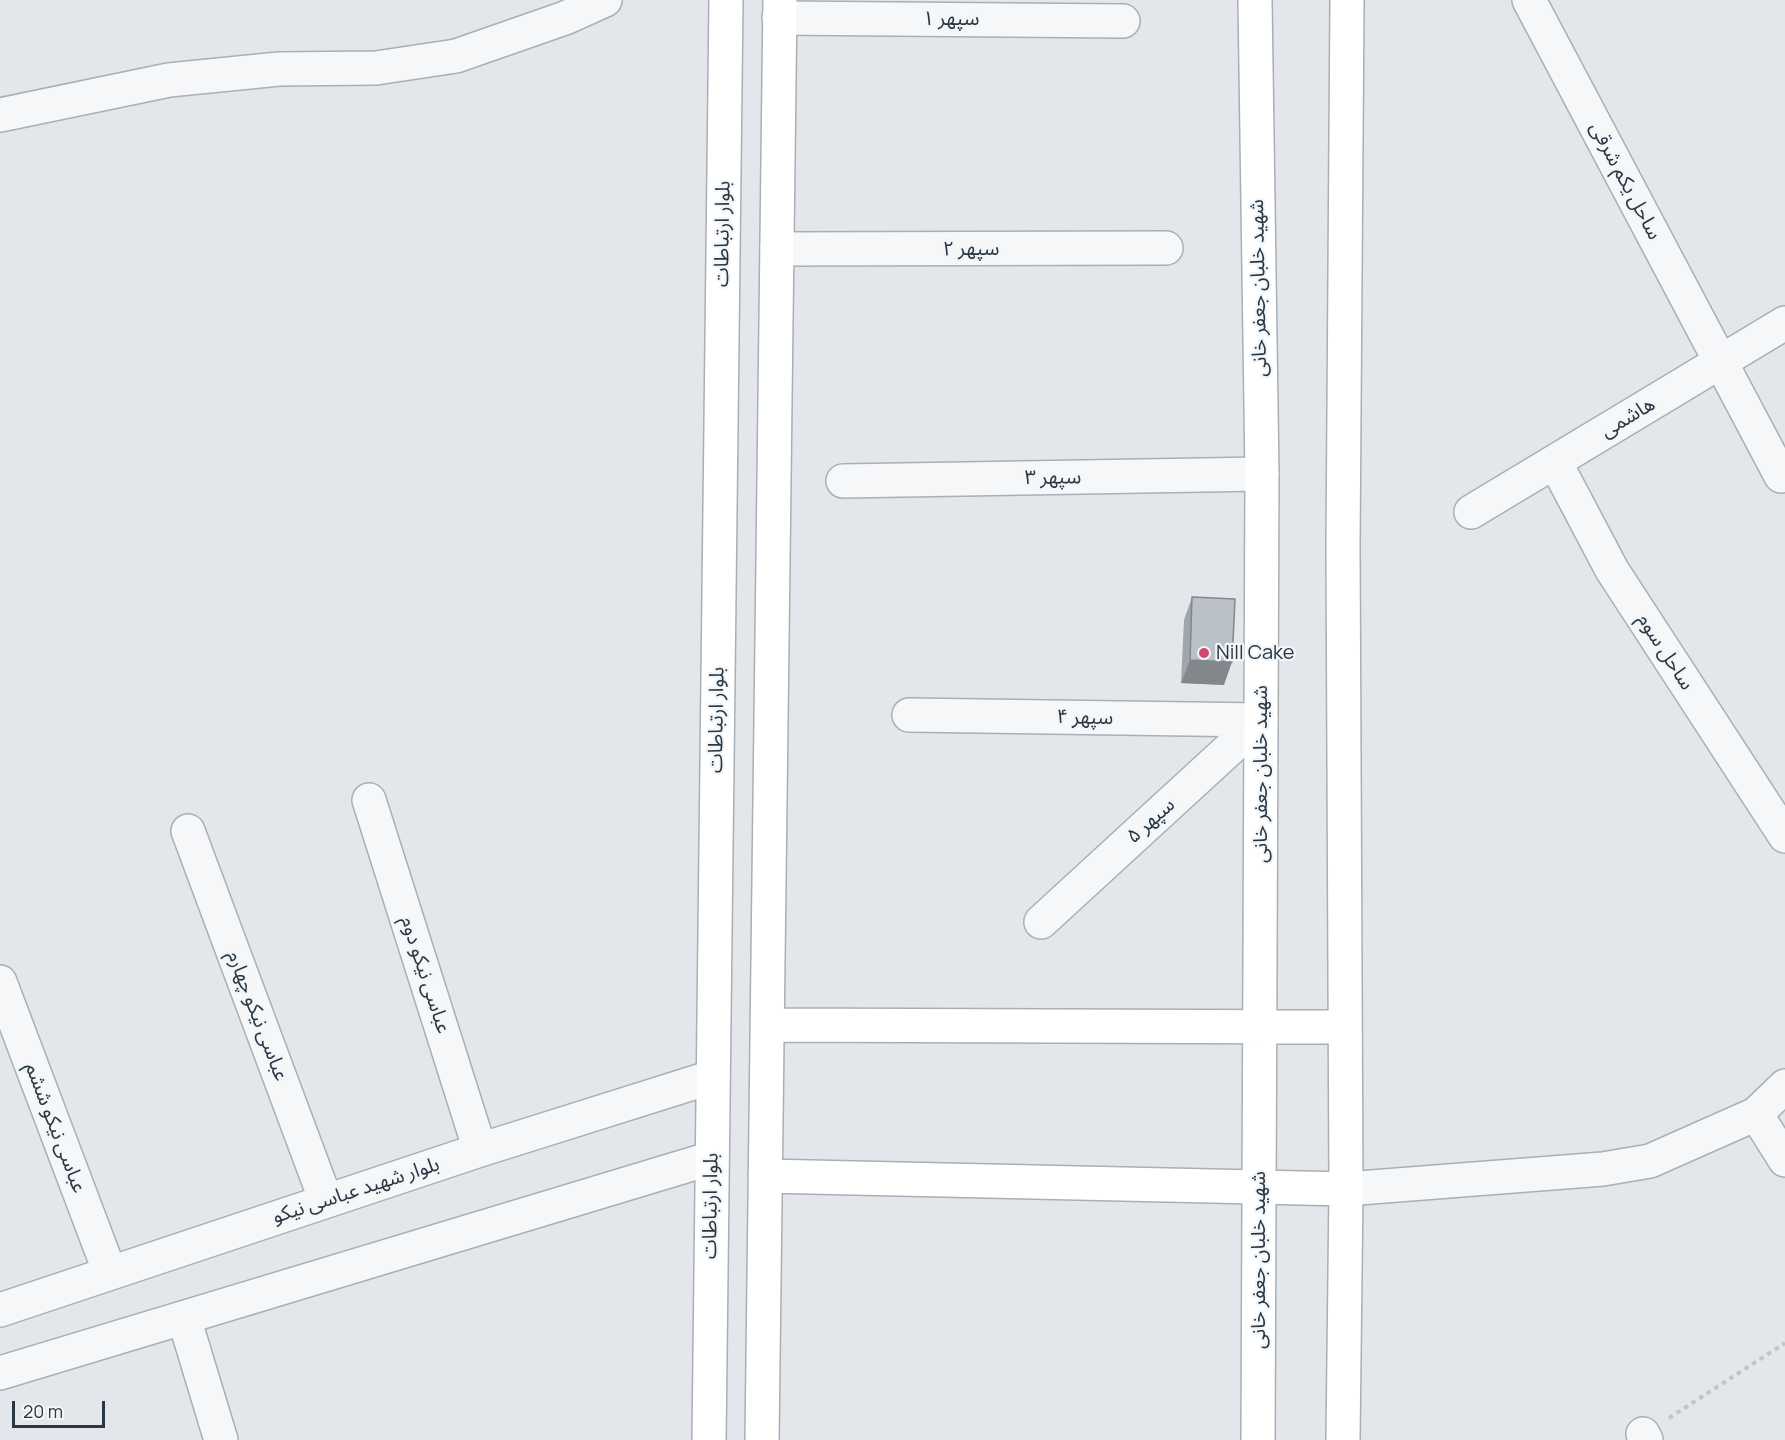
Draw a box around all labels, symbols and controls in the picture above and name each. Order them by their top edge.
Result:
street label: سپهر ۱ [923,7,979,31]
street label: ساحل یکم شرقی [1584,118,1666,244]
street label: بلوار ارتباطات [710,181,736,287]
street label: شهید خلبان جعفر خانی [1245,199,1273,377]
street label: سپهر ۲ [943,237,999,261]
street label: هاشمی [1596,392,1660,444]
street label: سپهر ۳ [1024,466,1082,490]
street label: ساحل سوم [1631,609,1699,695]
place label: Nill Cake [1216,641,1295,665]
marker: Nill Cake [1197,646,1211,660]
street label: بلوار ارتباطات [704,667,730,773]
street label: شهید خلبان جعفر خانی [1249,685,1273,863]
street label: سپهر ۴ [1056,706,1114,730]
street label: سپهر ۵ [1122,793,1180,849]
street label: عباسی نیکو دوم [395,913,455,1037]
street label: عباسی نیکو چهارم [221,947,293,1085]
street label: عباسی نیکو ششم [19,1060,91,1196]
street label: بلوار شهید عباسی نیکو [269,1153,443,1229]
street label: بلوار ارتباطات [698,1153,724,1259]
street label: شهید خلبان جعفر خانی [1247,1171,1271,1349]
scale bar [15,1389,108,1427]
text: 20 m [23,1399,63,1423]

